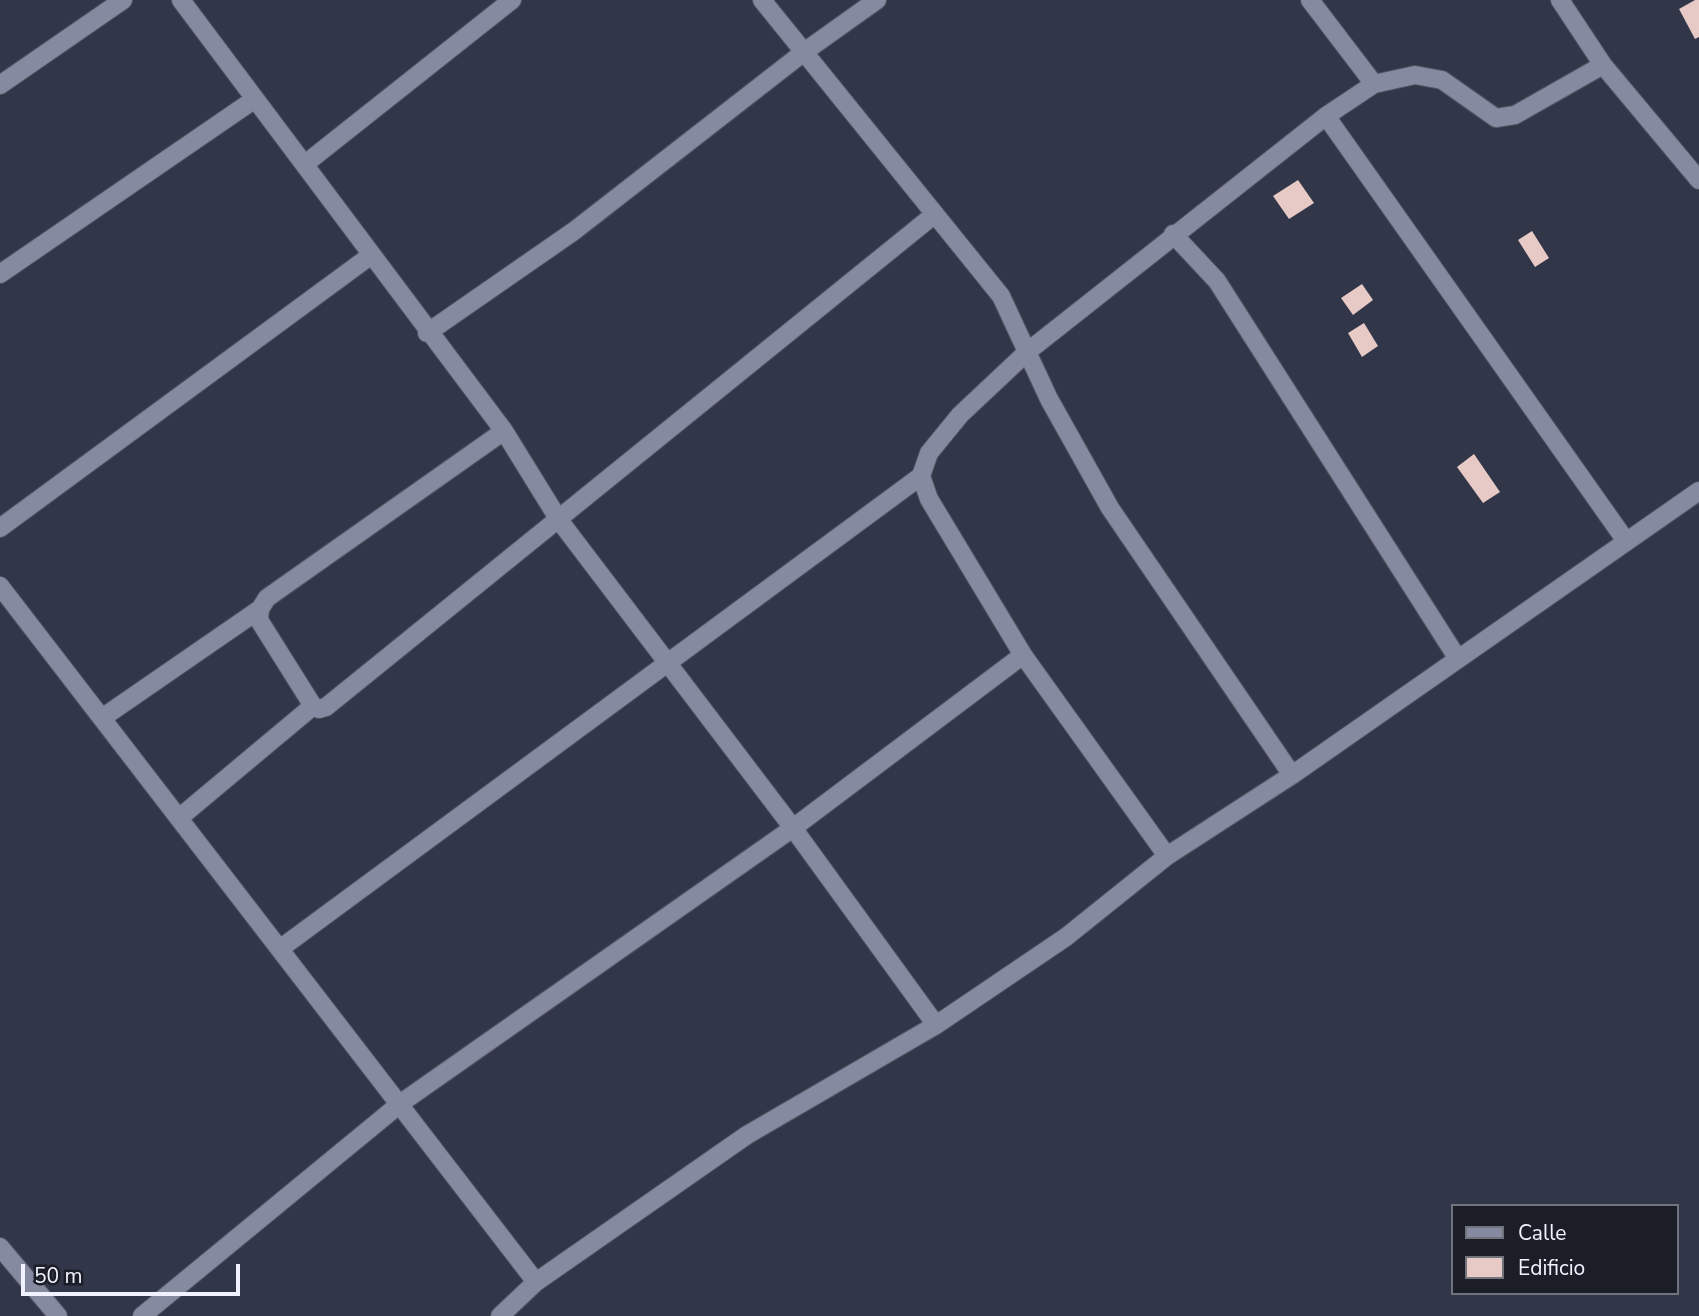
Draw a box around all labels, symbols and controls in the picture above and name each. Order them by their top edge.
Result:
legend [1450,1204,1678,1295]
text: Calle [1518,1219,1566,1247]
scale bar [24,1250,243,1294]
text: Edificio [1518,1254,1585,1282]
text: 50 m [34,1262,83,1290]

